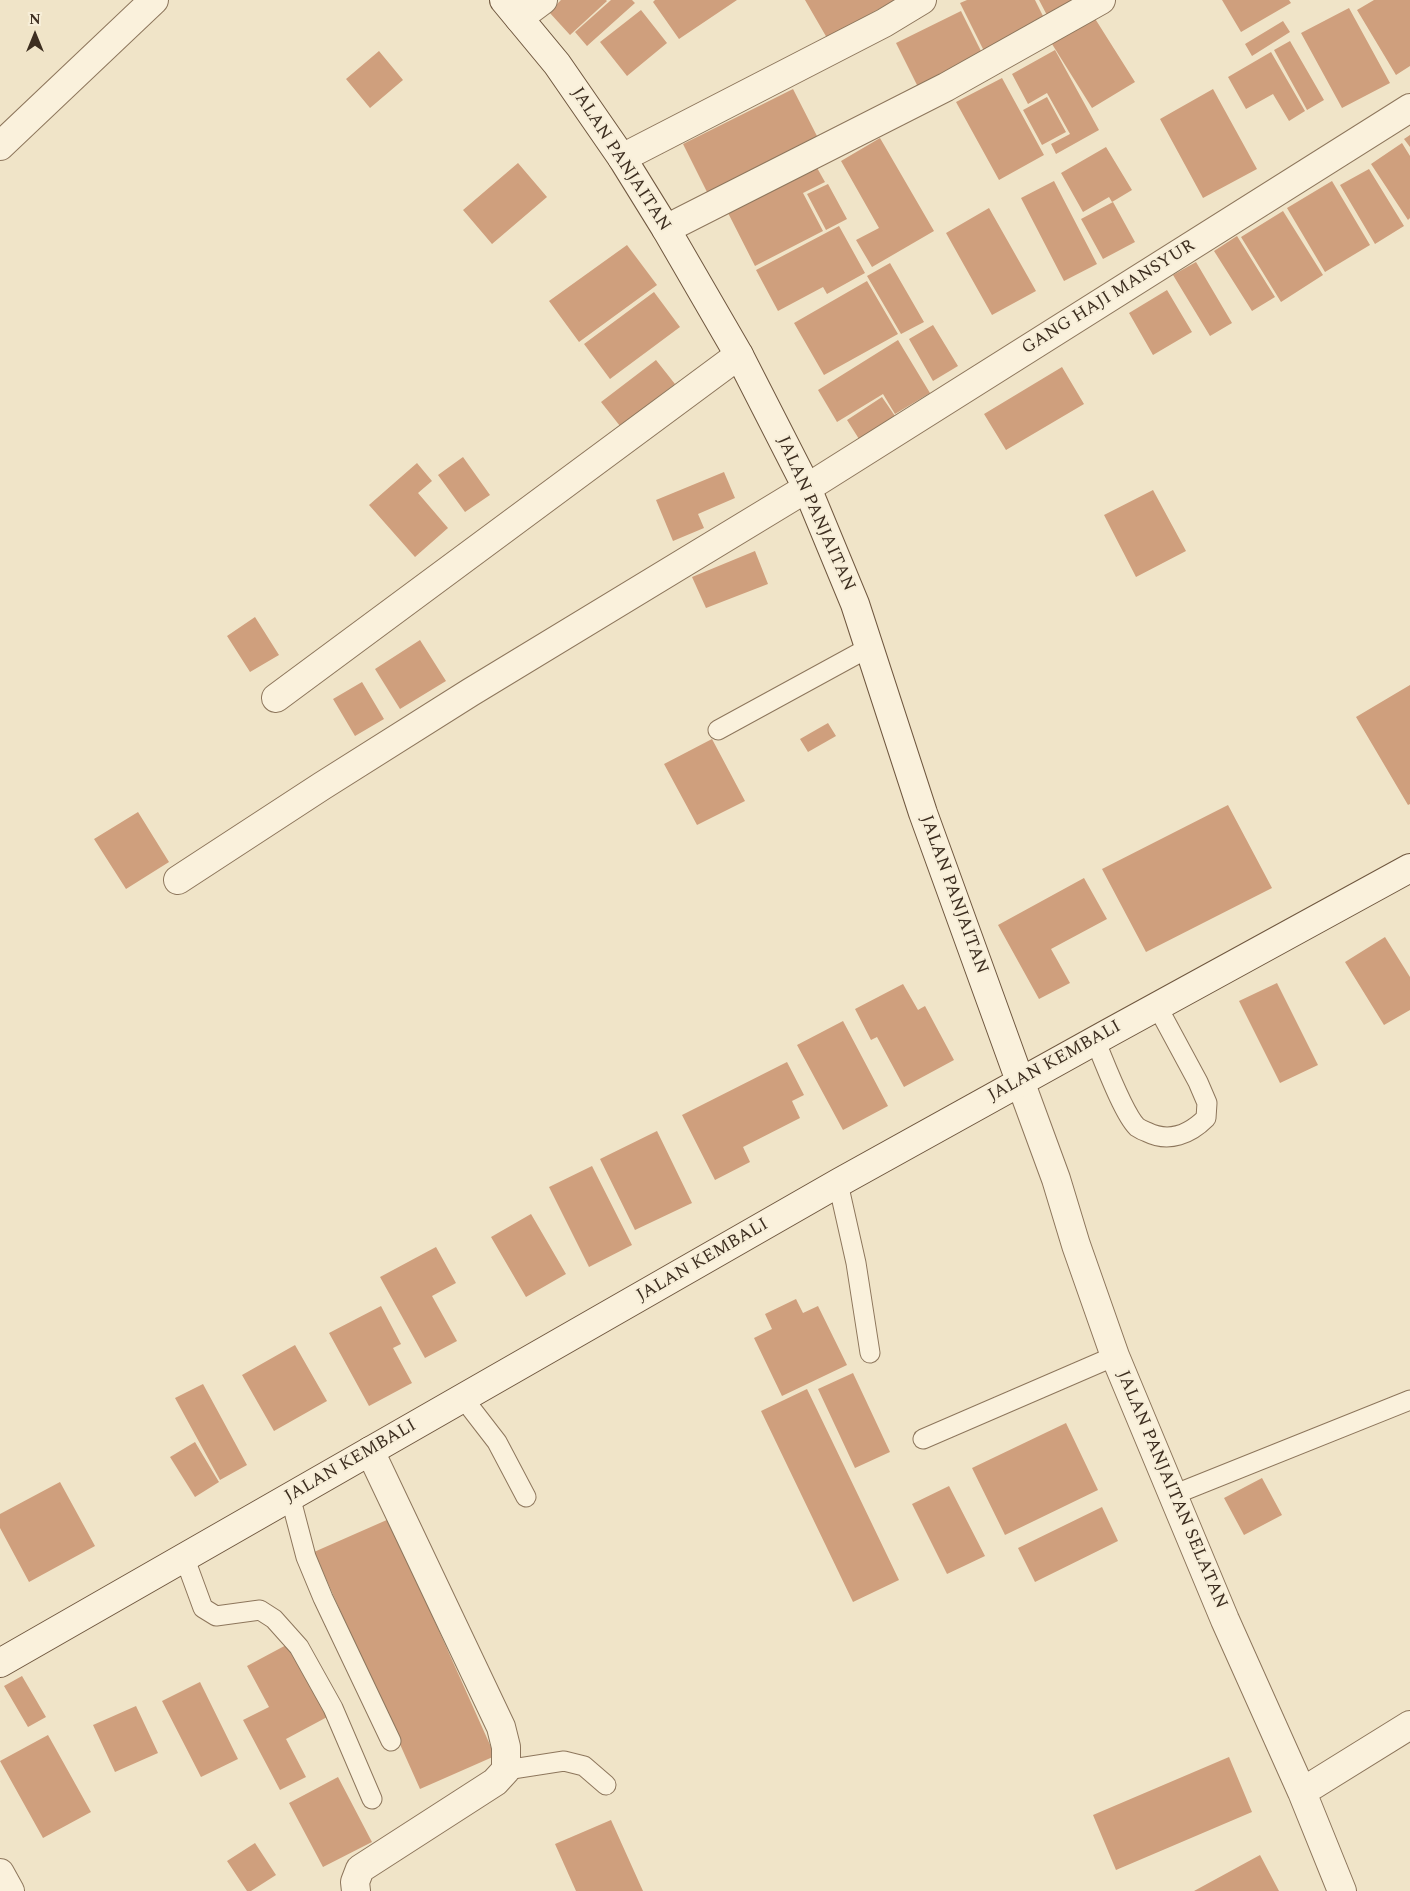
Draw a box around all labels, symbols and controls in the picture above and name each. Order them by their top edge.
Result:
text: N [29,9,41,30]
north arrow [10,10,60,60]
street label: JALAN PANJAITAN [565,84,675,236]
street label: GANG HAJI MANSYUR [1018,236,1200,360]
street label: JALAN PANJAITAN [771,433,859,595]
street label: JALAN PANJAITAN [914,813,992,977]
street label: JALAN KEMBALI [985,1017,1125,1107]
street label: JALAN KEMBALI [633,1215,773,1307]
street label: JALAN PANJAITAN SELATAN [1111,1368,1231,1612]
street label: JALAN KEMBALI [281,1416,421,1508]

